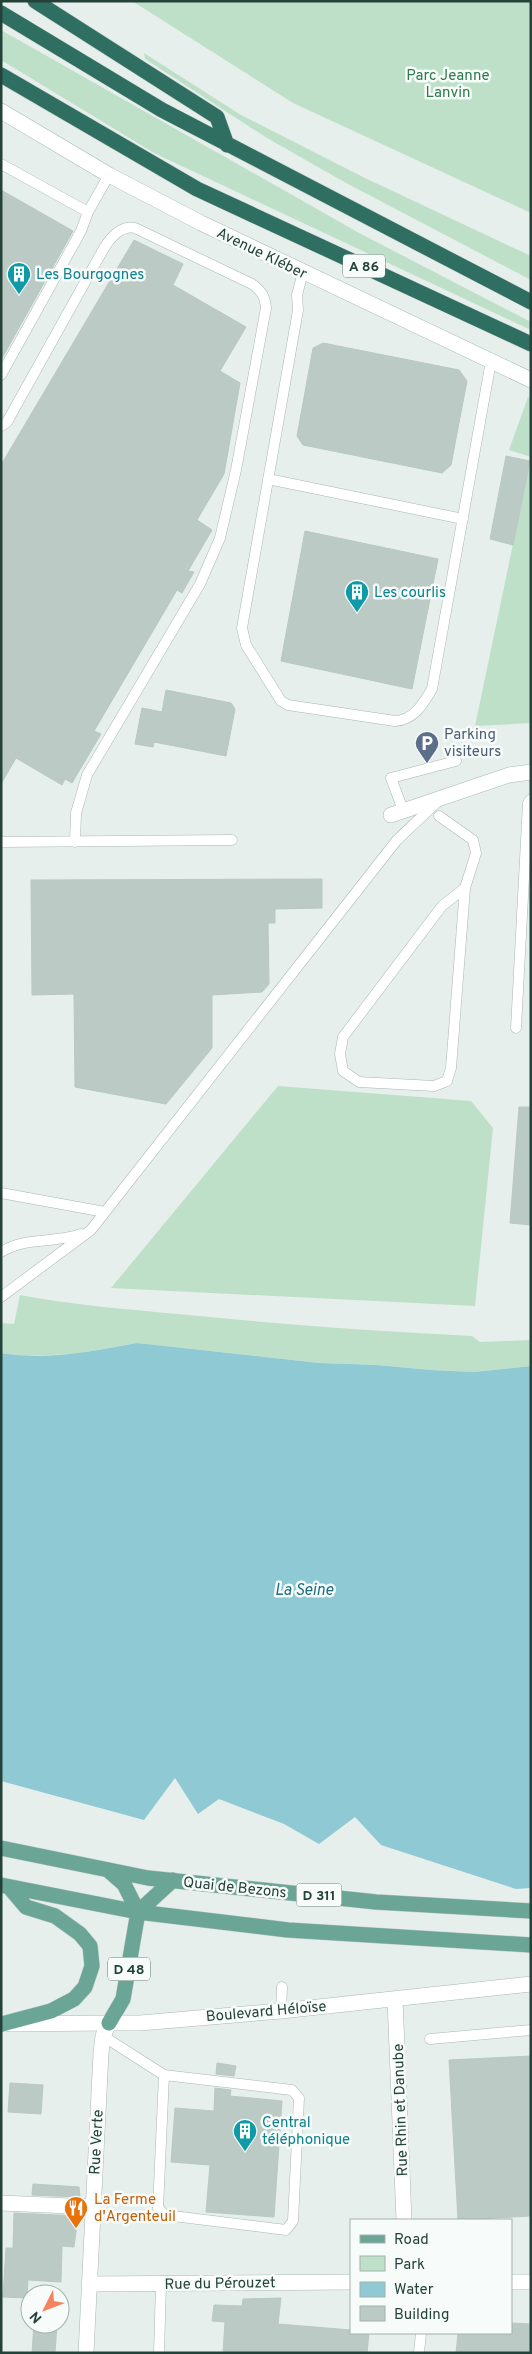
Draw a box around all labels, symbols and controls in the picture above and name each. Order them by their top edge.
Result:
park label: Parc Jeanne Lanvin [406,67,490,103]
street label: Avenue Kléber [213,224,310,285]
road number: A 86 [343,255,385,278]
building icon: Les Bourgognes [6,261,32,295]
place label: Les Bourgognes [36,266,144,285]
building icon: Les courlis [344,579,370,613]
place label: Les courlis [374,584,446,603]
place label: Parking visiteurs [444,726,501,762]
parking icon: Parking visiteurs [414,730,440,764]
water label: La Seine [275,1581,334,1601]
street label: Quai de Bezons [182,1874,287,1903]
road number: D 311 [296,1884,342,1906]
road number: D 48 [108,1958,150,1980]
street label: Boulevard Héloïse [205,1998,327,2027]
street label: Rue Rhin et Danube [390,2043,413,2177]
street label: Rue Verte [86,2109,109,2175]
place label: Central téléphonique [262,2114,350,2150]
building icon: Central téléphonique [232,2118,258,2152]
place label: La Ferme d'Argenteuil [94,2191,176,2227]
restaurant icon: La Ferme d'Argenteuil [63,2195,89,2229]
legend [350,2219,512,2334]
text: Road [394,2231,429,2250]
text: Park [394,2256,425,2275]
street label: Rue du Pérouzet [164,2274,276,2295]
text: Water [394,2281,434,2300]
north arrow [20,2284,70,2334]
text: Building [394,2306,449,2325]
text: N [27,2307,46,2326]

